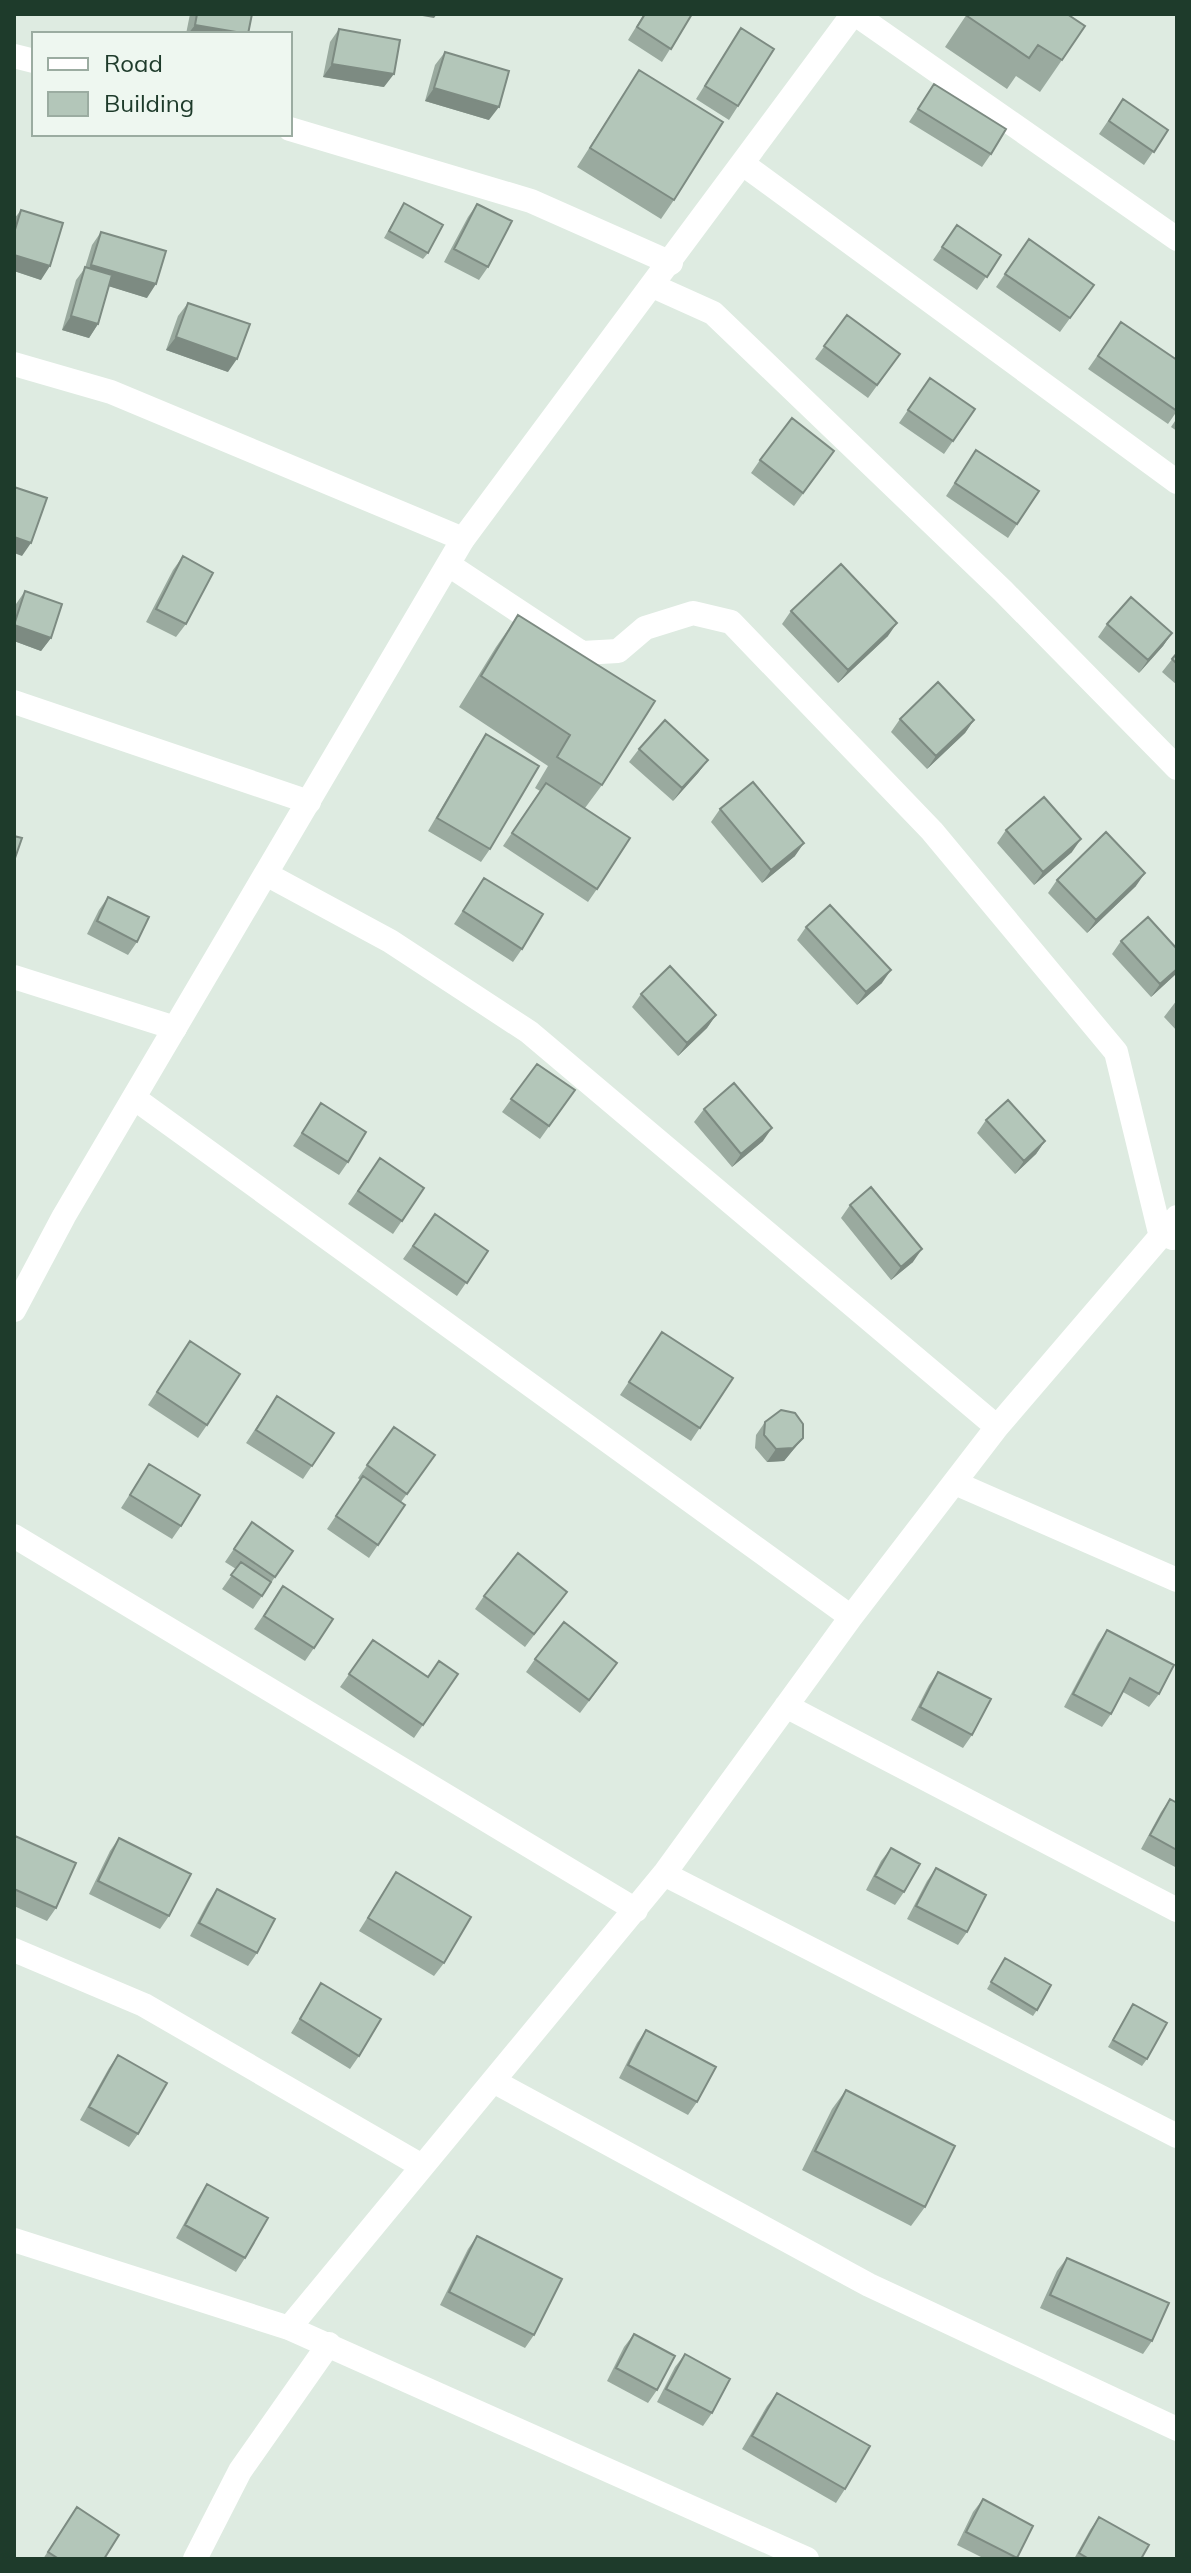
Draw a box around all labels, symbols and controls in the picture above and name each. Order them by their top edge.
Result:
legend [32,32,292,136]
text: Road [104,48,163,78]
text: Building [104,88,194,118]

